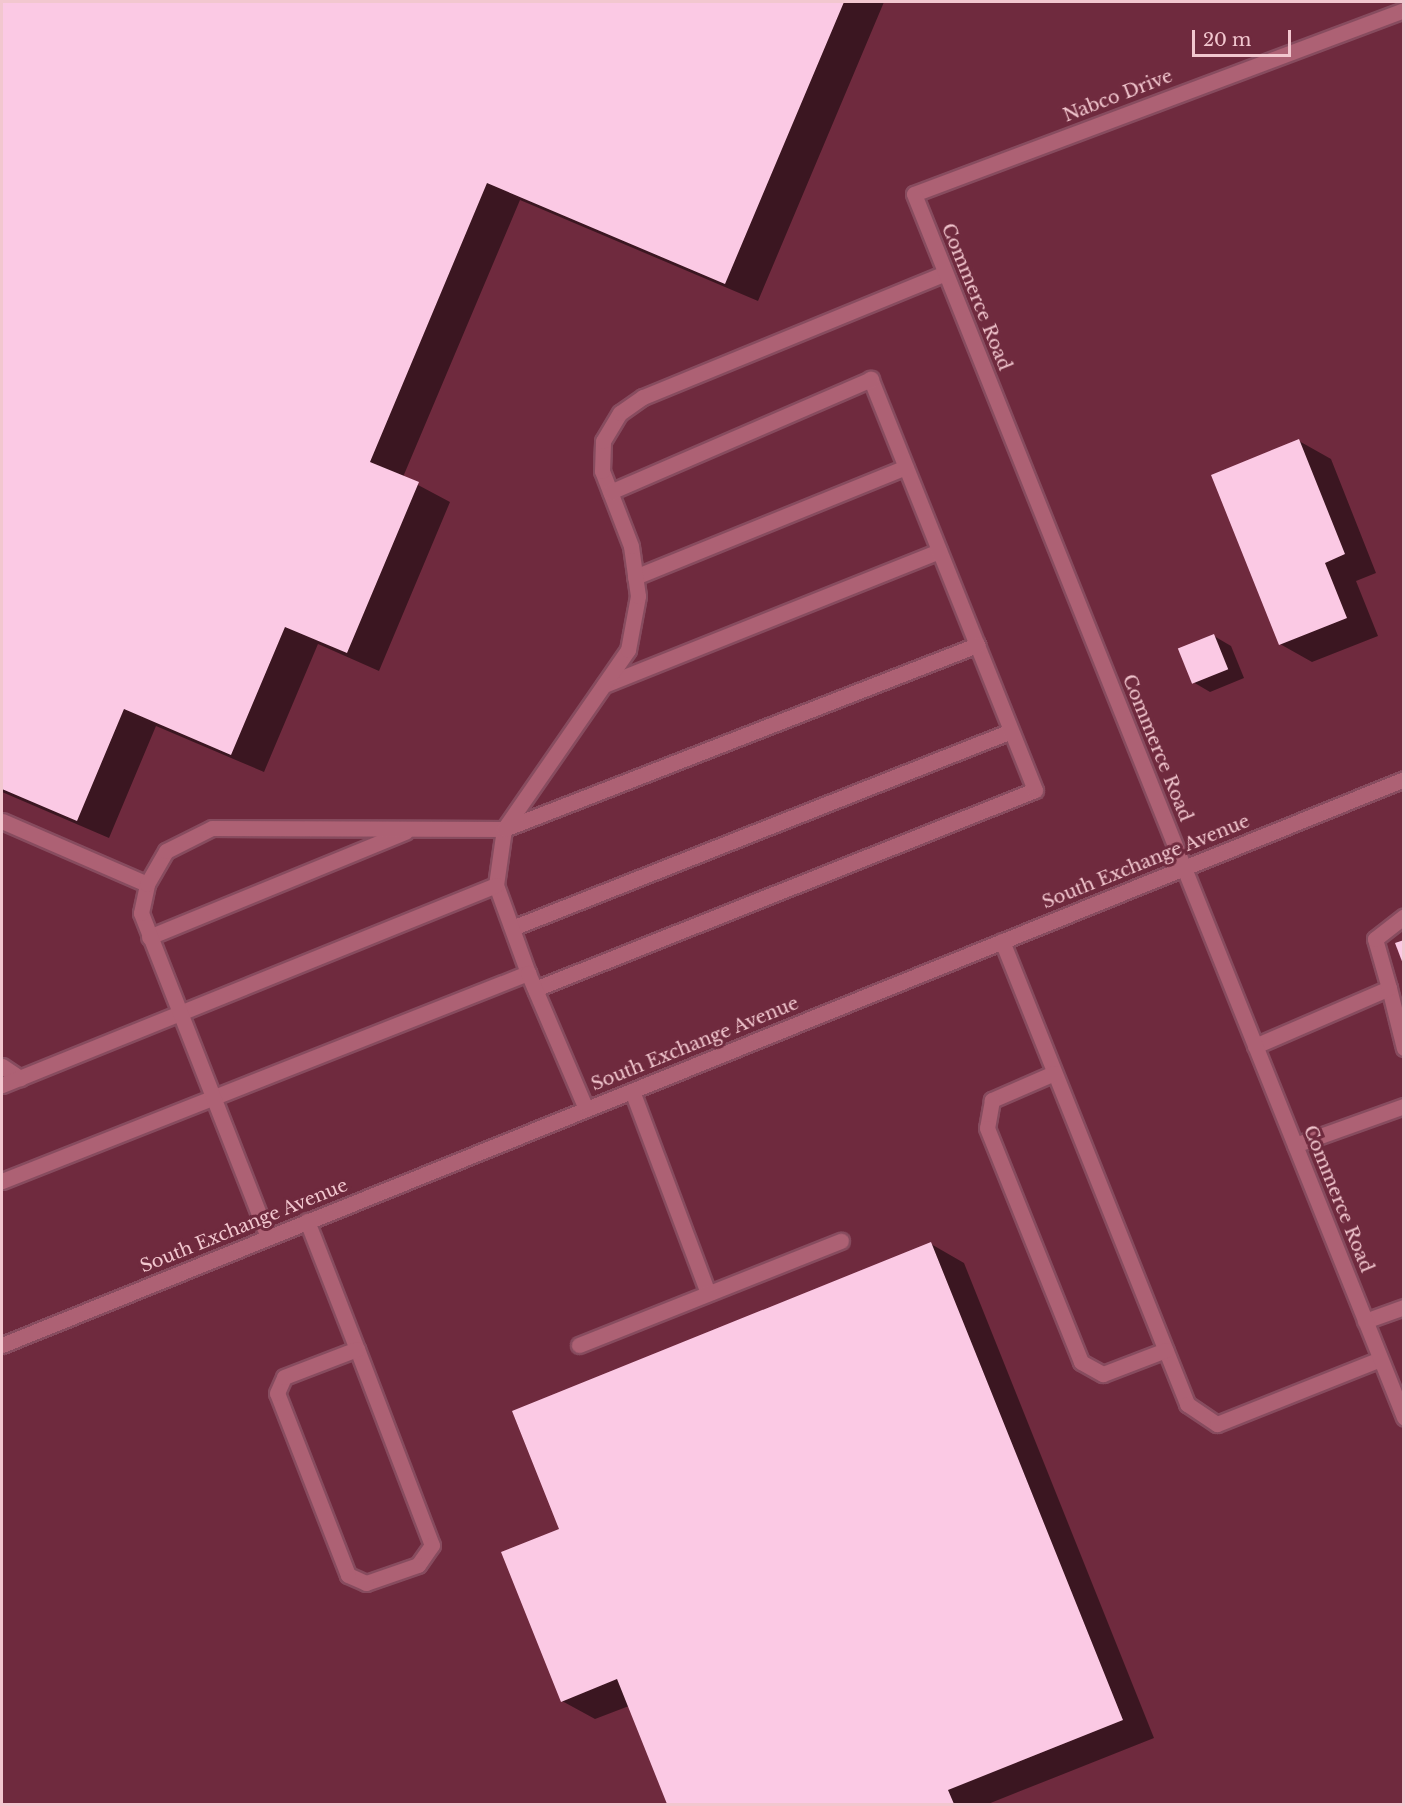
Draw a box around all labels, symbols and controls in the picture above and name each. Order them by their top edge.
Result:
scale bar [1195,18,1294,56]
text: 20 m [1203,29,1251,51]
street label: Nabco Drive [1060,65,1176,127]
street label: Commerce Road [937,220,1015,374]
street label: Commerce Road [1118,671,1196,825]
street label: South Exchange Avenue [1039,810,1253,914]
street label: South Exchange Avenue [588,992,802,1096]
street label: Commerce Road [1299,1122,1377,1276]
street label: South Exchange Avenue [137,1174,351,1278]

